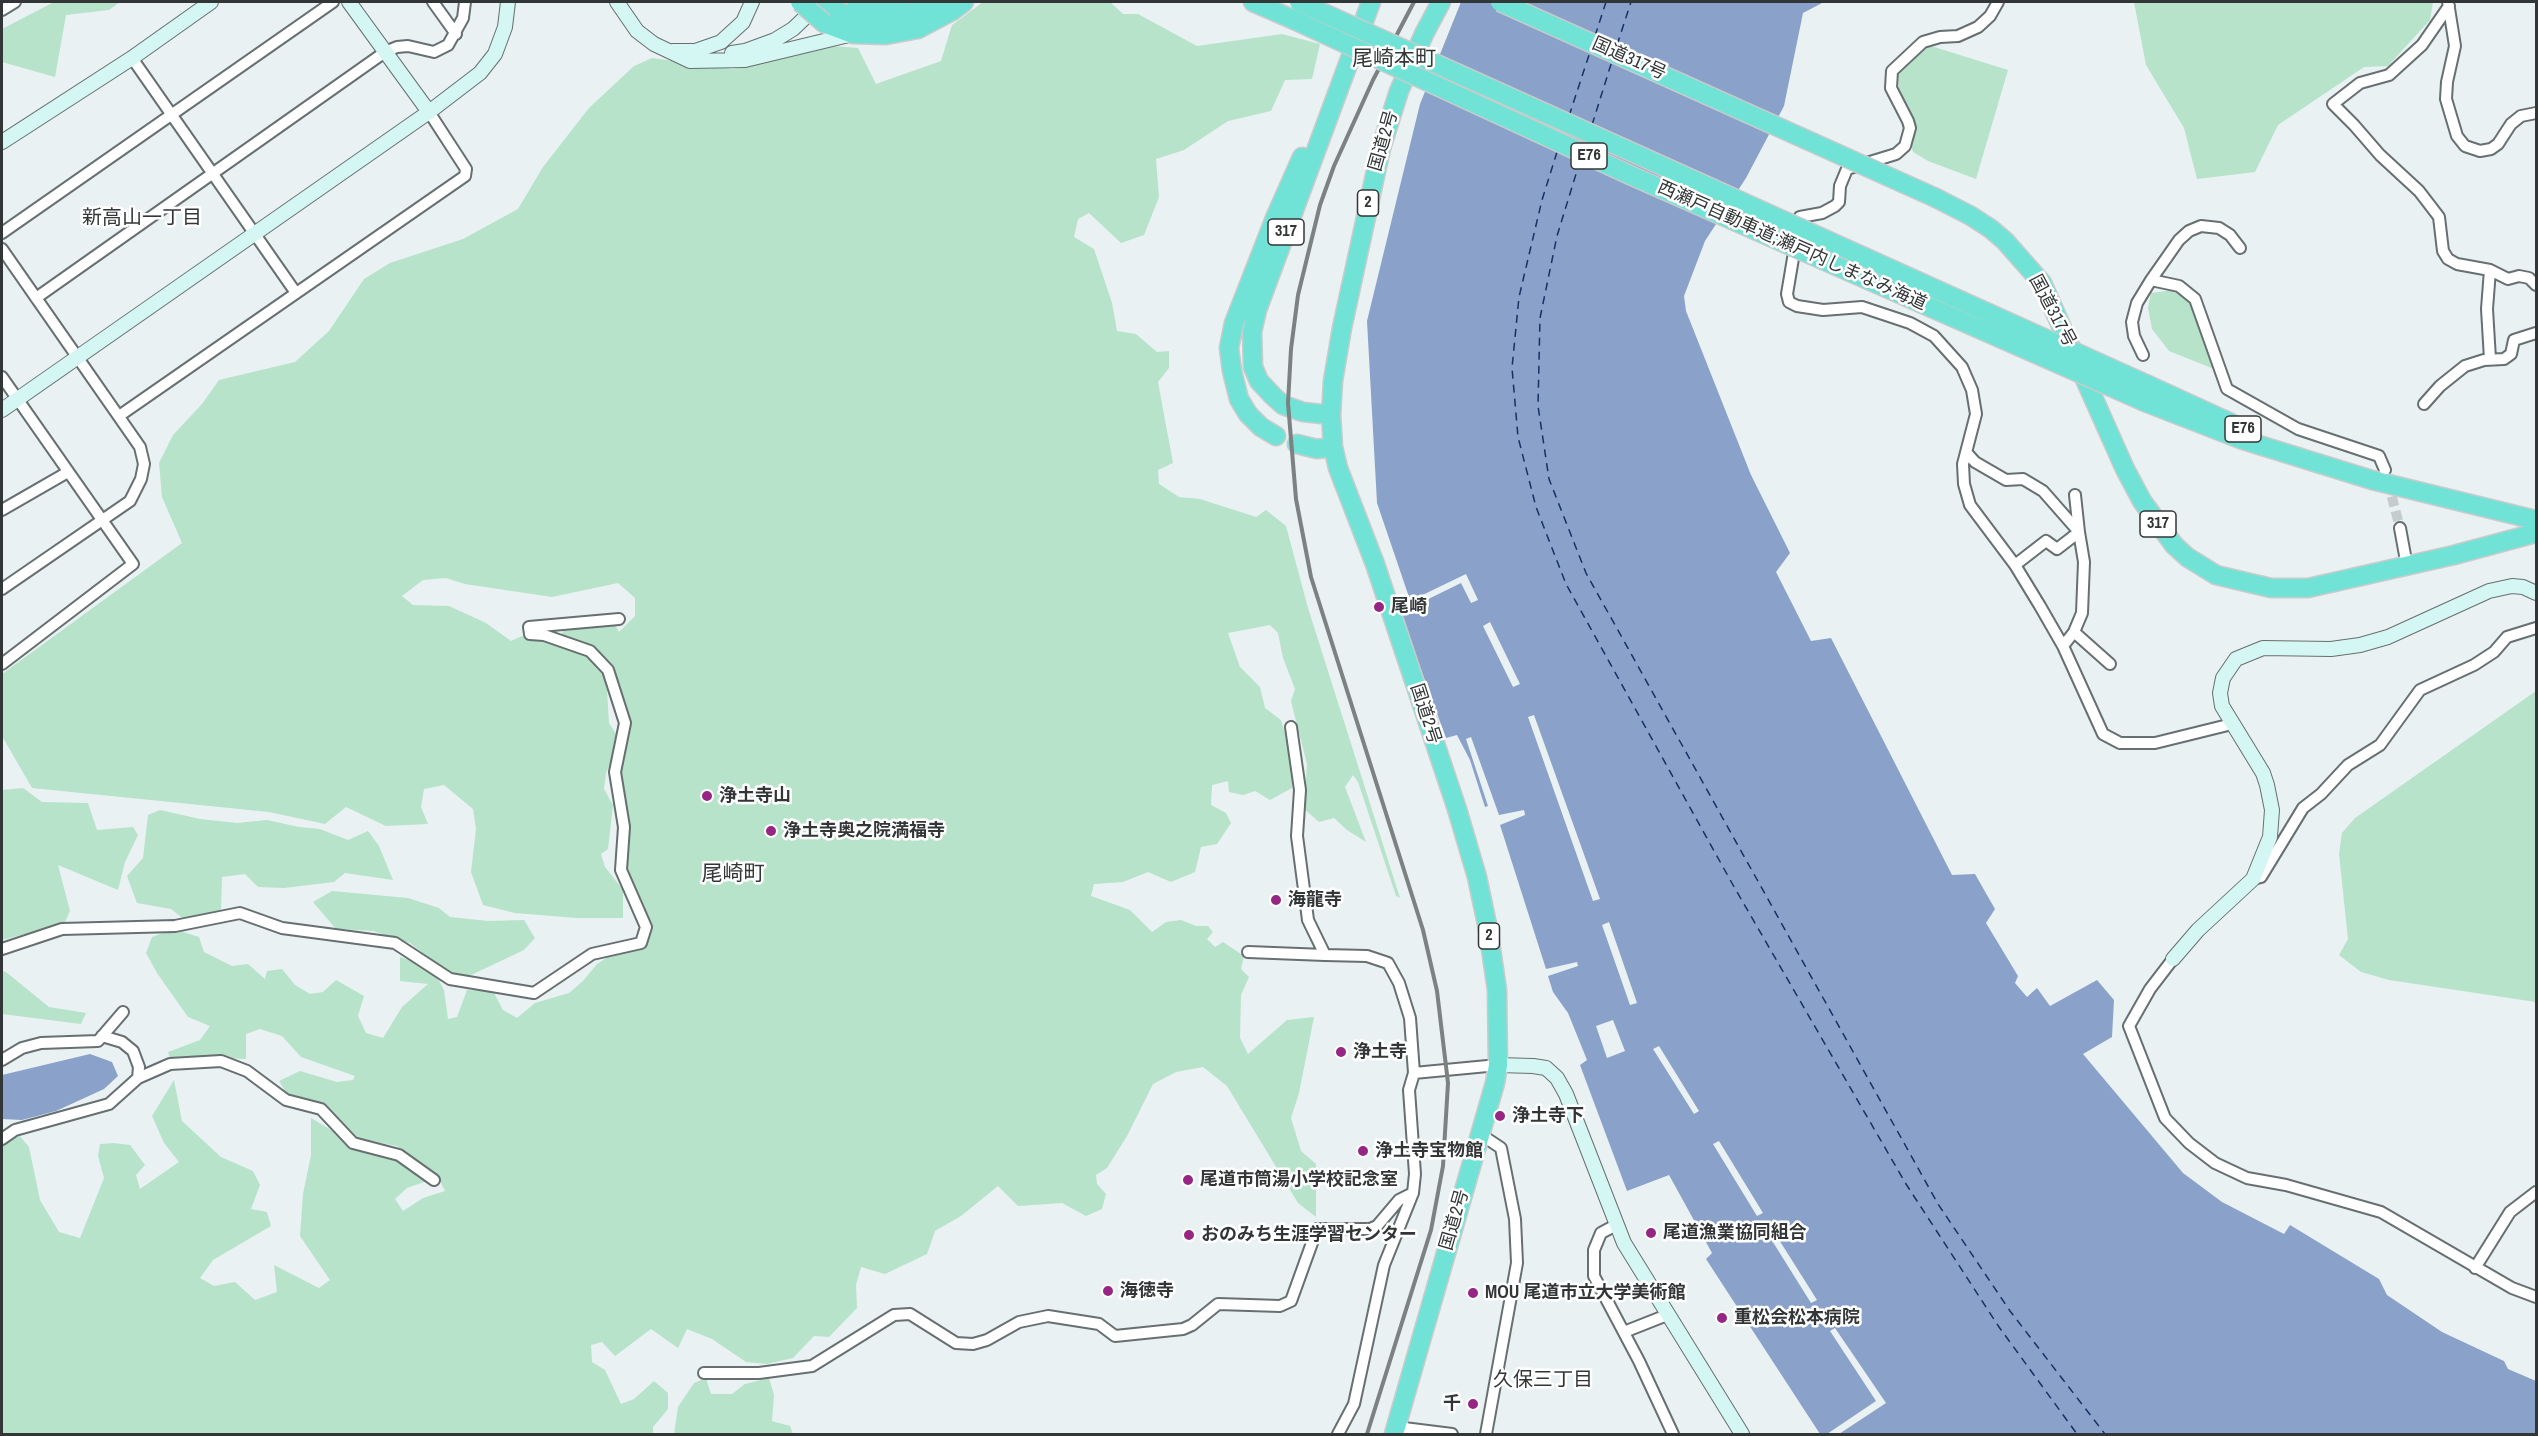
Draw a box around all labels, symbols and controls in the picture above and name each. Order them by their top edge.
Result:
street label: 国道317号 [1589,33,1669,85]
district label: 尾崎本町 [1352,46,1436,72]
street label: 国道2号 [1365,108,1403,174]
road number: E76 [1571,143,1607,169]
street label: 西瀬戸自動車道;瀬戸内しまなみ海道 [1654,177,1930,315]
road number: 2 [1358,190,1378,216]
district label: 新高山一丁目 [82,207,202,231]
road number: 317 [1268,219,1304,245]
street label: 国道317号 [2024,271,2080,351]
road number: E76 [2225,416,2261,442]
road number: 317 [2140,511,2176,537]
place label: 尾崎 [1391,596,1427,618]
marker: 尾崎 [1372,600,1386,614]
street label: 国道2号 [1405,681,1445,747]
place label: 浄土寺山 [719,785,791,807]
marker: 浄土寺山 [700,789,714,803]
place label: 浄土寺奥之院満福寺 [783,820,945,842]
marker: 浄土寺奥之院満福寺 [764,824,778,838]
district label: 尾崎町 [702,861,764,887]
place label: 海龍寺 [1288,889,1342,911]
marker: 海龍寺 [1269,893,1283,907]
road number: 2 [1478,923,1500,949]
place label: 浄土寺 [1353,1041,1407,1063]
marker: 浄土寺 [1334,1045,1348,1059]
place label: 浄土寺下 [1512,1105,1584,1127]
marker: 浄土寺下 [1493,1109,1507,1123]
place label: 浄土寺宝物館 [1375,1140,1483,1162]
marker: 浄土寺宝物館 [1356,1144,1370,1158]
place label: 尾道市筒湯小学校記念室 [1200,1169,1398,1191]
marker: 尾道市筒湯小学校記念室 [1181,1173,1195,1187]
street label: 国道2号 [1436,1187,1474,1253]
place label: 尾道漁業協同組合 [1663,1222,1807,1244]
place label: おのみち生涯学習センター [1201,1224,1417,1246]
marker: 尾道漁業協同組合 [1644,1226,1658,1240]
marker: おのみち生涯学習センター [1182,1228,1196,1242]
place label: 海徳寺 [1120,1280,1174,1302]
place label: MOU 尾道市立大学美術館 [1485,1282,1686,1304]
marker: 海徳寺 [1101,1284,1115,1298]
marker: MOU 尾道市立大学美術館 [1466,1286,1480,1300]
place label: 重松会松本病院 [1734,1307,1860,1329]
marker: 重松会松本病院 [1715,1311,1729,1325]
district label: 久保三丁目 [1493,1369,1593,1393]
place label: 千 [1443,1393,1461,1415]
marker: 千 [1466,1397,1480,1411]

